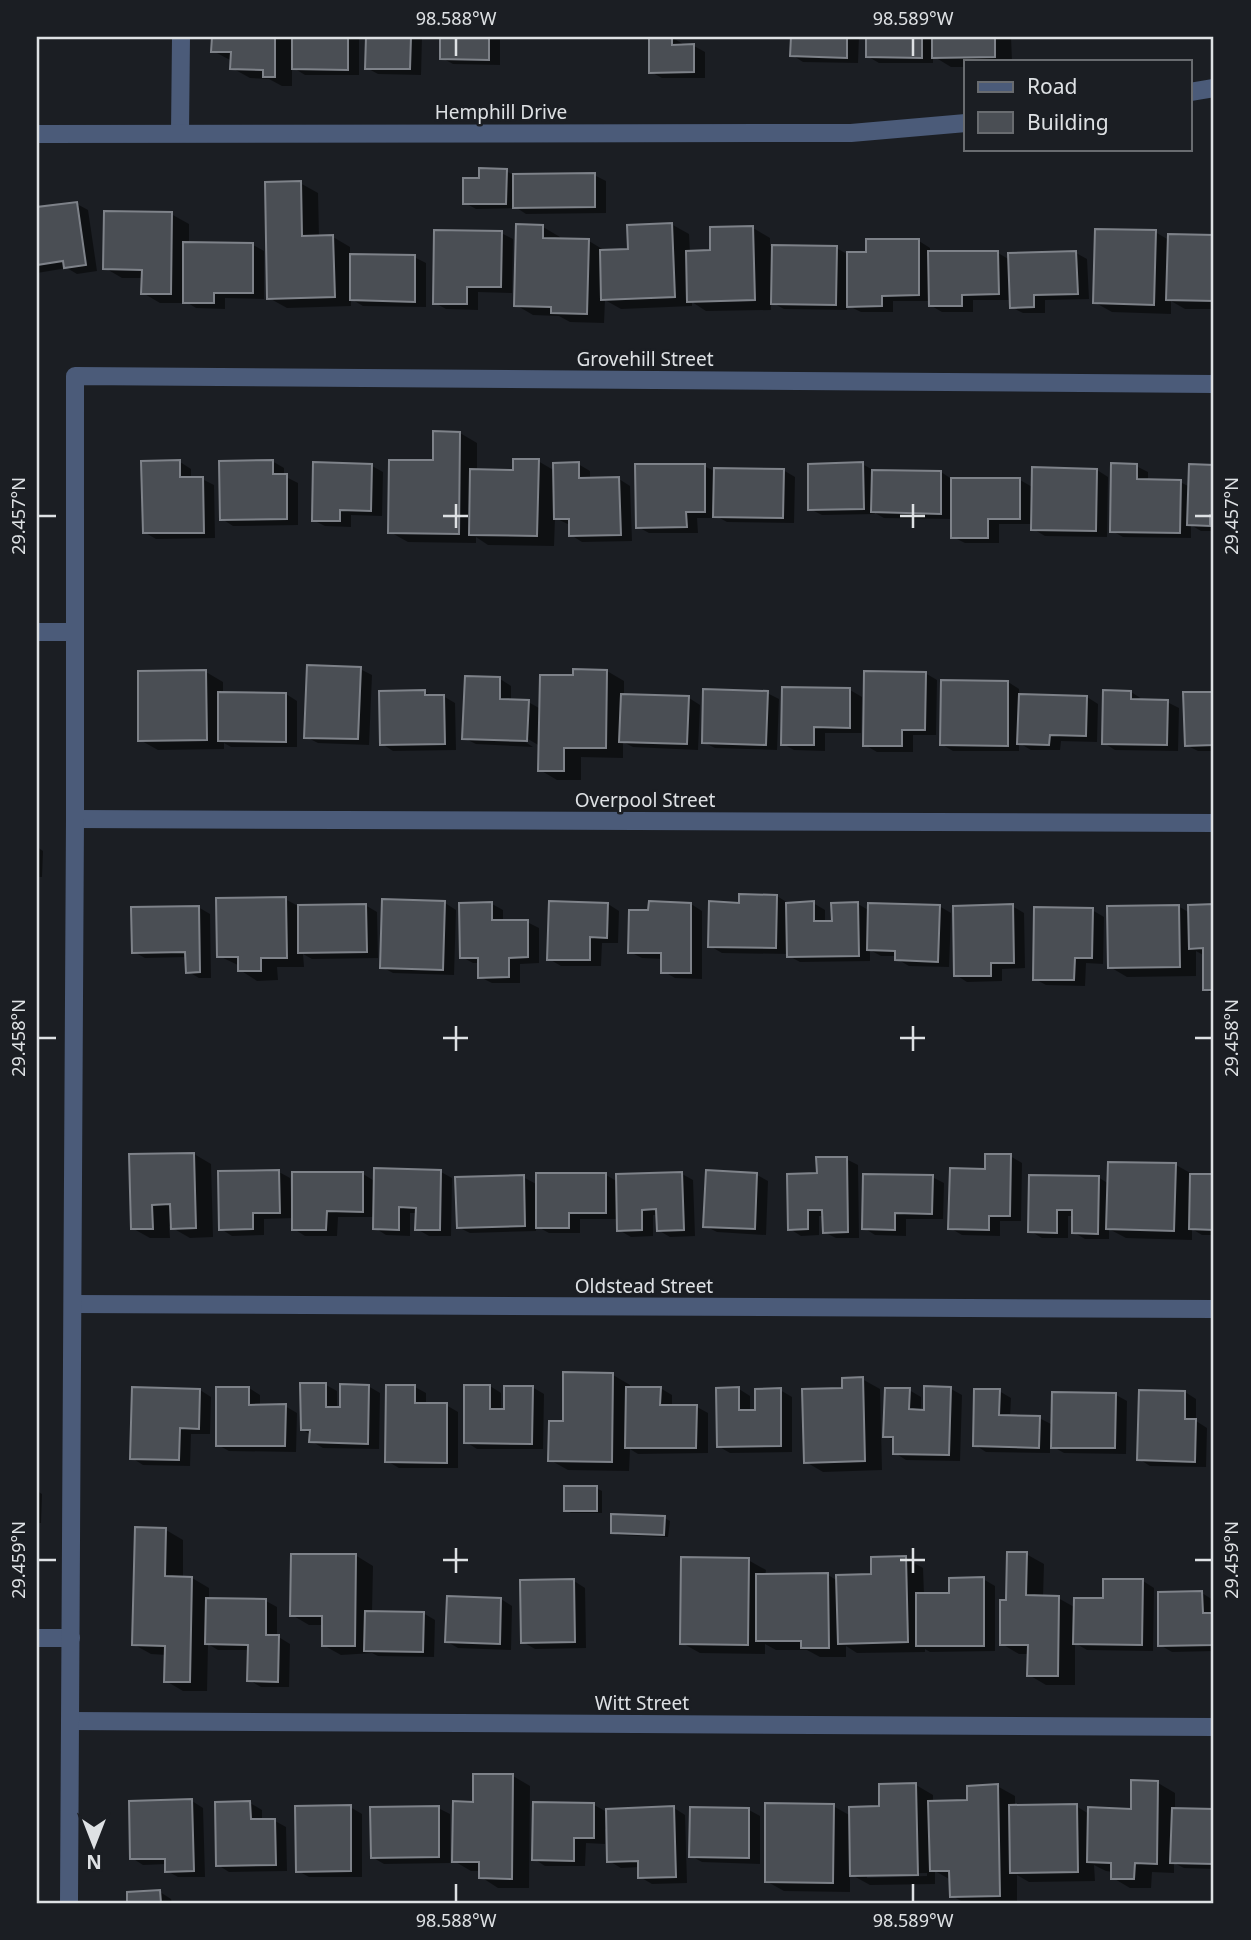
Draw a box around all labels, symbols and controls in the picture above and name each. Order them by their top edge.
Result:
text: 98.588°W [416,6,497,30]
text: 98.589°W [873,6,954,30]
legend [964,60,1192,150]
text: Road [1027,72,1077,100]
street label: Hemphill Drive [435,99,567,125]
text: Building [1027,108,1109,136]
street label: Grovehill Street [576,346,714,372]
text: 29.457°N [6,477,30,555]
text: 29.457°N [1219,477,1243,555]
street label: Overpool Street [575,787,715,813]
text: 29.458°N [6,999,30,1077]
text: 29.458°N [1219,999,1243,1077]
street label: Oldstead Street [575,1273,713,1299]
text: 29.459°N [6,1521,30,1599]
text: 29.459°N [1219,1521,1243,1599]
street label: Witt Street [595,1690,689,1716]
north arrow [60,1811,130,1881]
text: N [86,1849,102,1875]
text: 98.588°W [416,1908,497,1932]
text: 98.589°W [873,1908,954,1932]

